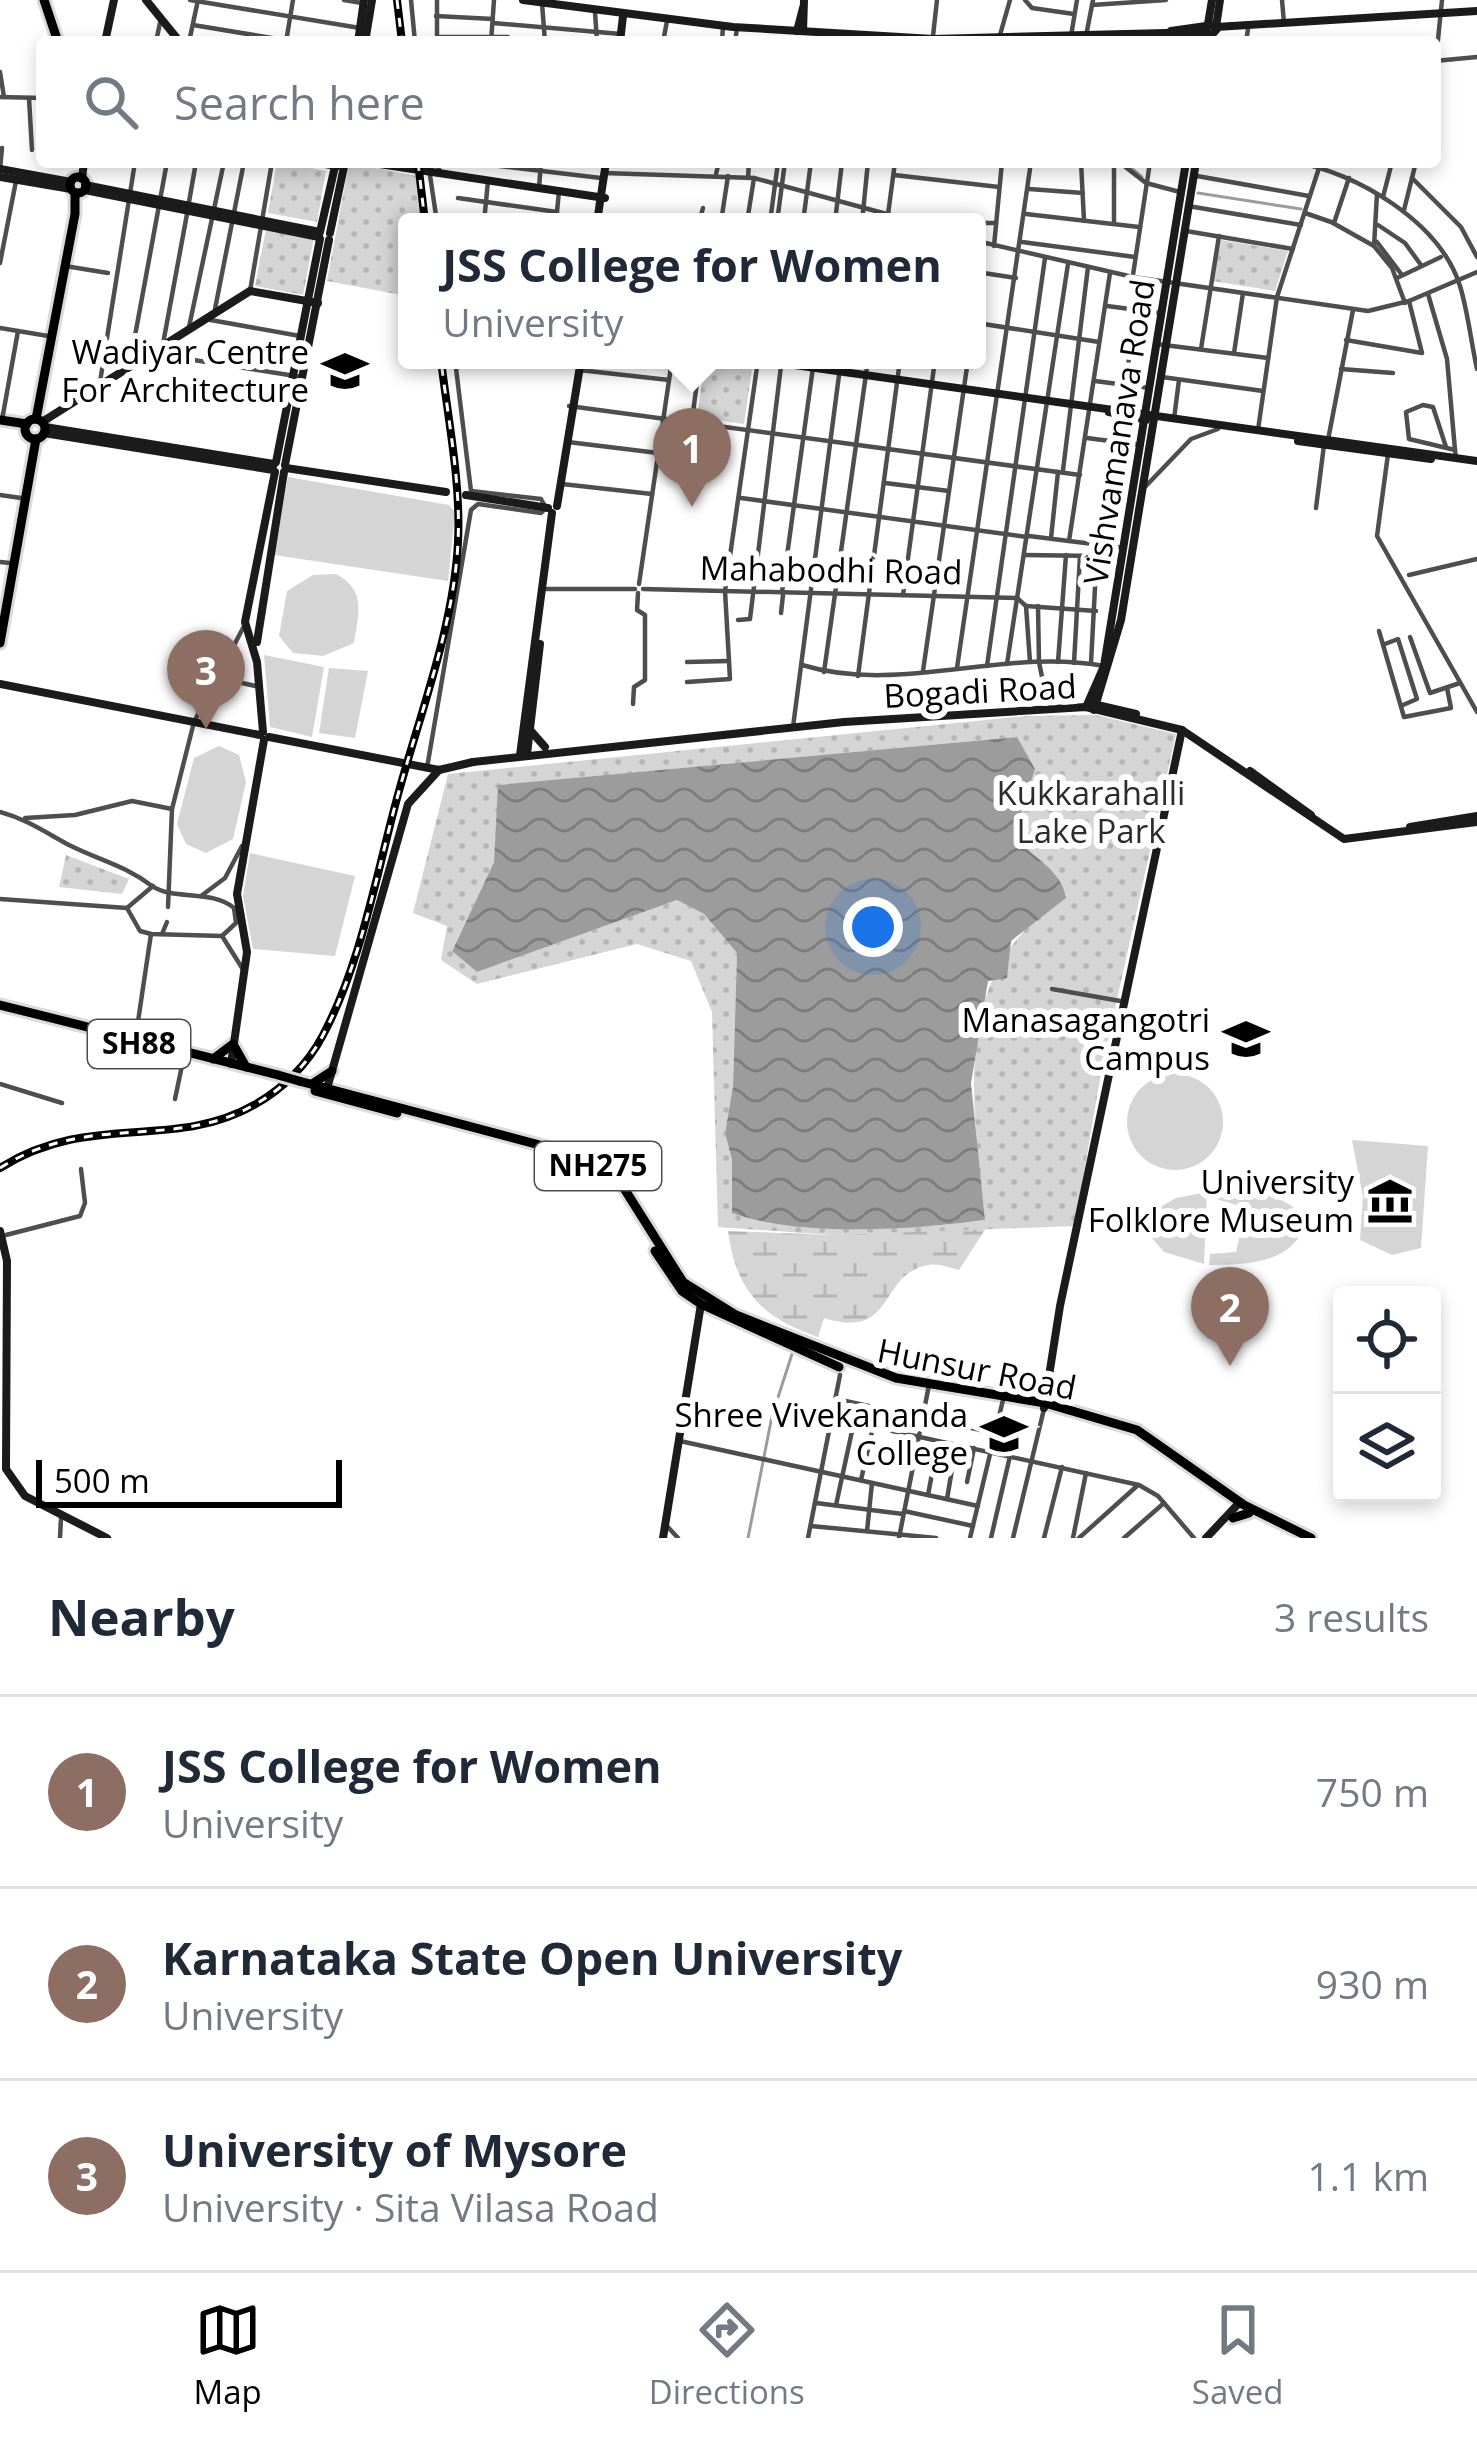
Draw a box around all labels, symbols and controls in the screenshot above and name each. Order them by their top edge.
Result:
search box [36,36,1441,168]
icon: search [78,69,144,135]
text: Search here [174,72,425,133]
popup [398,213,986,369]
text: JSS College for Women [442,234,942,295]
street label: Vishvamanava Road [1072,276,1165,588]
text: University [442,295,624,348]
place label: Wadiyar Centre For Architecture [61,329,309,412]
school or university icon: Wadiyar Centre For Architecture [320,346,370,396]
pin: 1 [653,408,731,507]
street label: Mahabodhi Road [699,545,963,594]
pin: 3 [167,630,245,729]
street label: Bogadi Road [882,663,1078,718]
park label: Kukkarahalli Lake Park [997,770,1185,853]
your location [843,897,903,957]
place label: Manasagangotri Campus [962,997,1210,1080]
school or university icon: Manasagangotri Campus [1221,1014,1271,1064]
road number: SH88 [88,1020,190,1068]
road number: NH275 [535,1142,661,1190]
place label: University Folklore Museum [1088,1159,1354,1242]
museum icon: University Folklore Museum [1365,1176,1415,1226]
pin: 2 [1191,1267,1269,1366]
map controls [1333,1286,1441,1502]
button: locate [1333,1286,1441,1394]
street label: Hunsur Road [874,1327,1080,1410]
place label: Shree Vivekananda College [675,1392,968,1475]
button: layers [1333,1394,1441,1502]
school or university icon: Shree Vivekananda College [979,1409,1029,1459]
scale bar [36,1454,342,1507]
text: 500 m [54,1458,150,1503]
text: Nearby [48,1581,235,1651]
text: 3 results [1274,1590,1429,1643]
text: JSS College for Women [162,1735,662,1796]
text: 1 [76,1765,98,1818]
text: 750 m [1316,1765,1429,1818]
text: University [162,1796,343,1849]
text: Karnataka State Open University [162,1927,902,1988]
text: 2 [76,1957,98,2010]
text: 930 m [1316,1957,1429,2010]
text: University [162,1988,343,2041]
text: University of Mysore [162,2119,627,2180]
text: 3 [76,2149,98,2202]
text: 1.1 km [1307,2149,1429,2202]
text: University · Sita Vilasa Road [162,2180,659,2233]
tab: Map [194,2297,262,2414]
tab: Directions [649,2297,805,2414]
tab: Saved [1192,2297,1283,2414]

